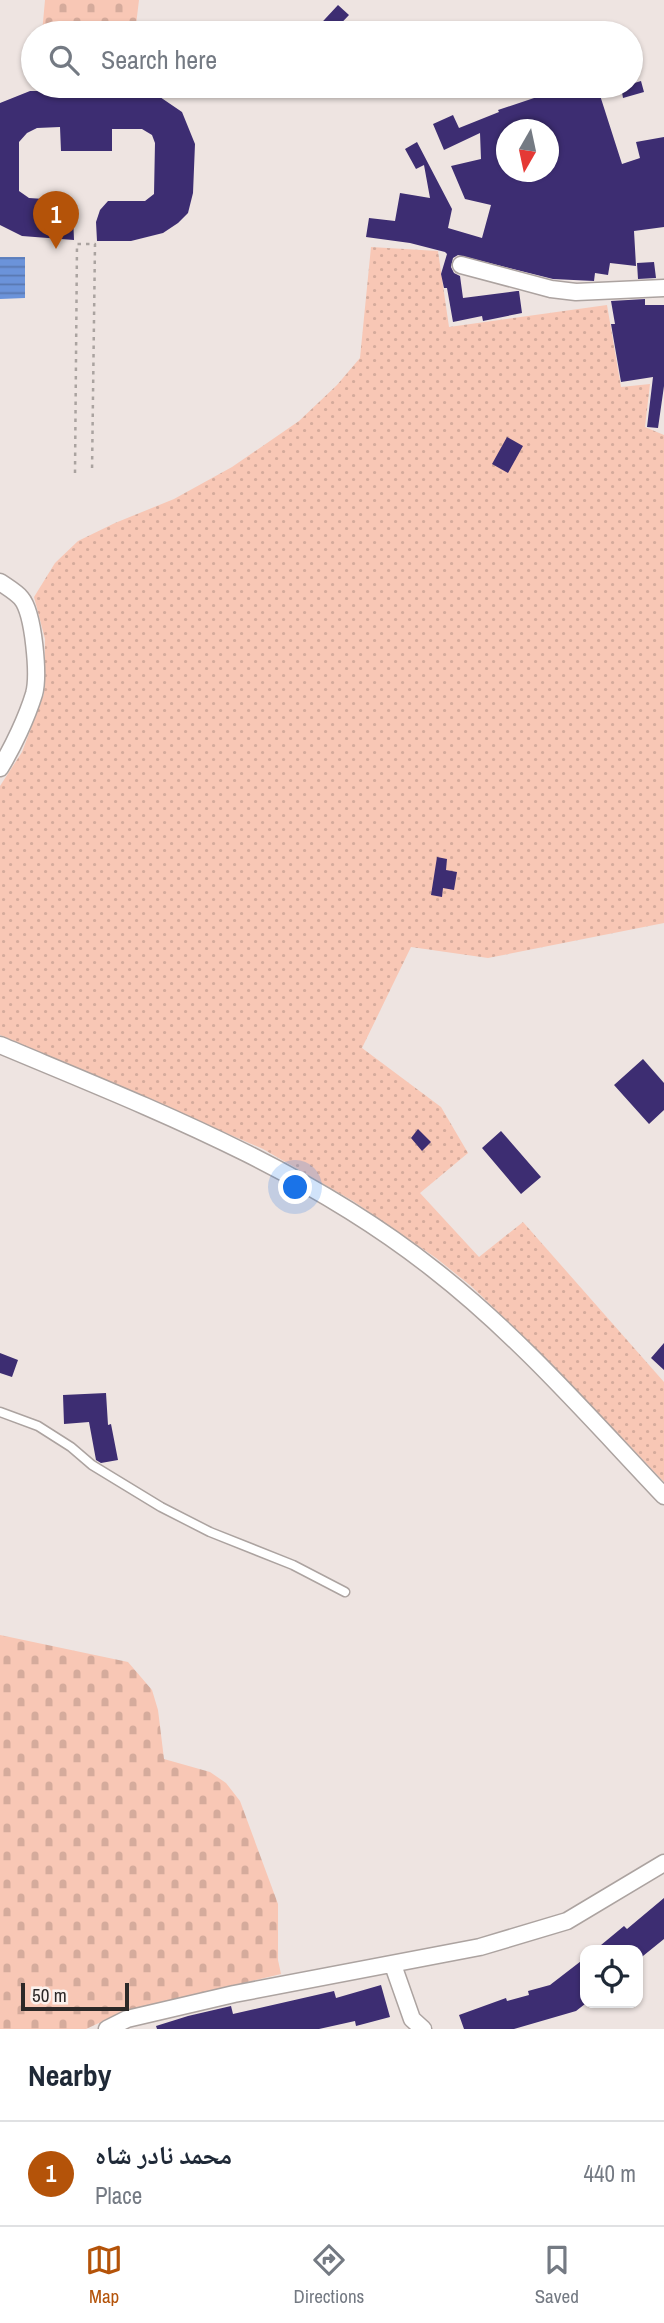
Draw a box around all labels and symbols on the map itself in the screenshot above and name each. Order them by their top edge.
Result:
north arrow [496,119,559,182]
pin: 1 [33,191,79,249]
your location [278,1170,312,1204]
scale bar [21,1980,130,2012]

